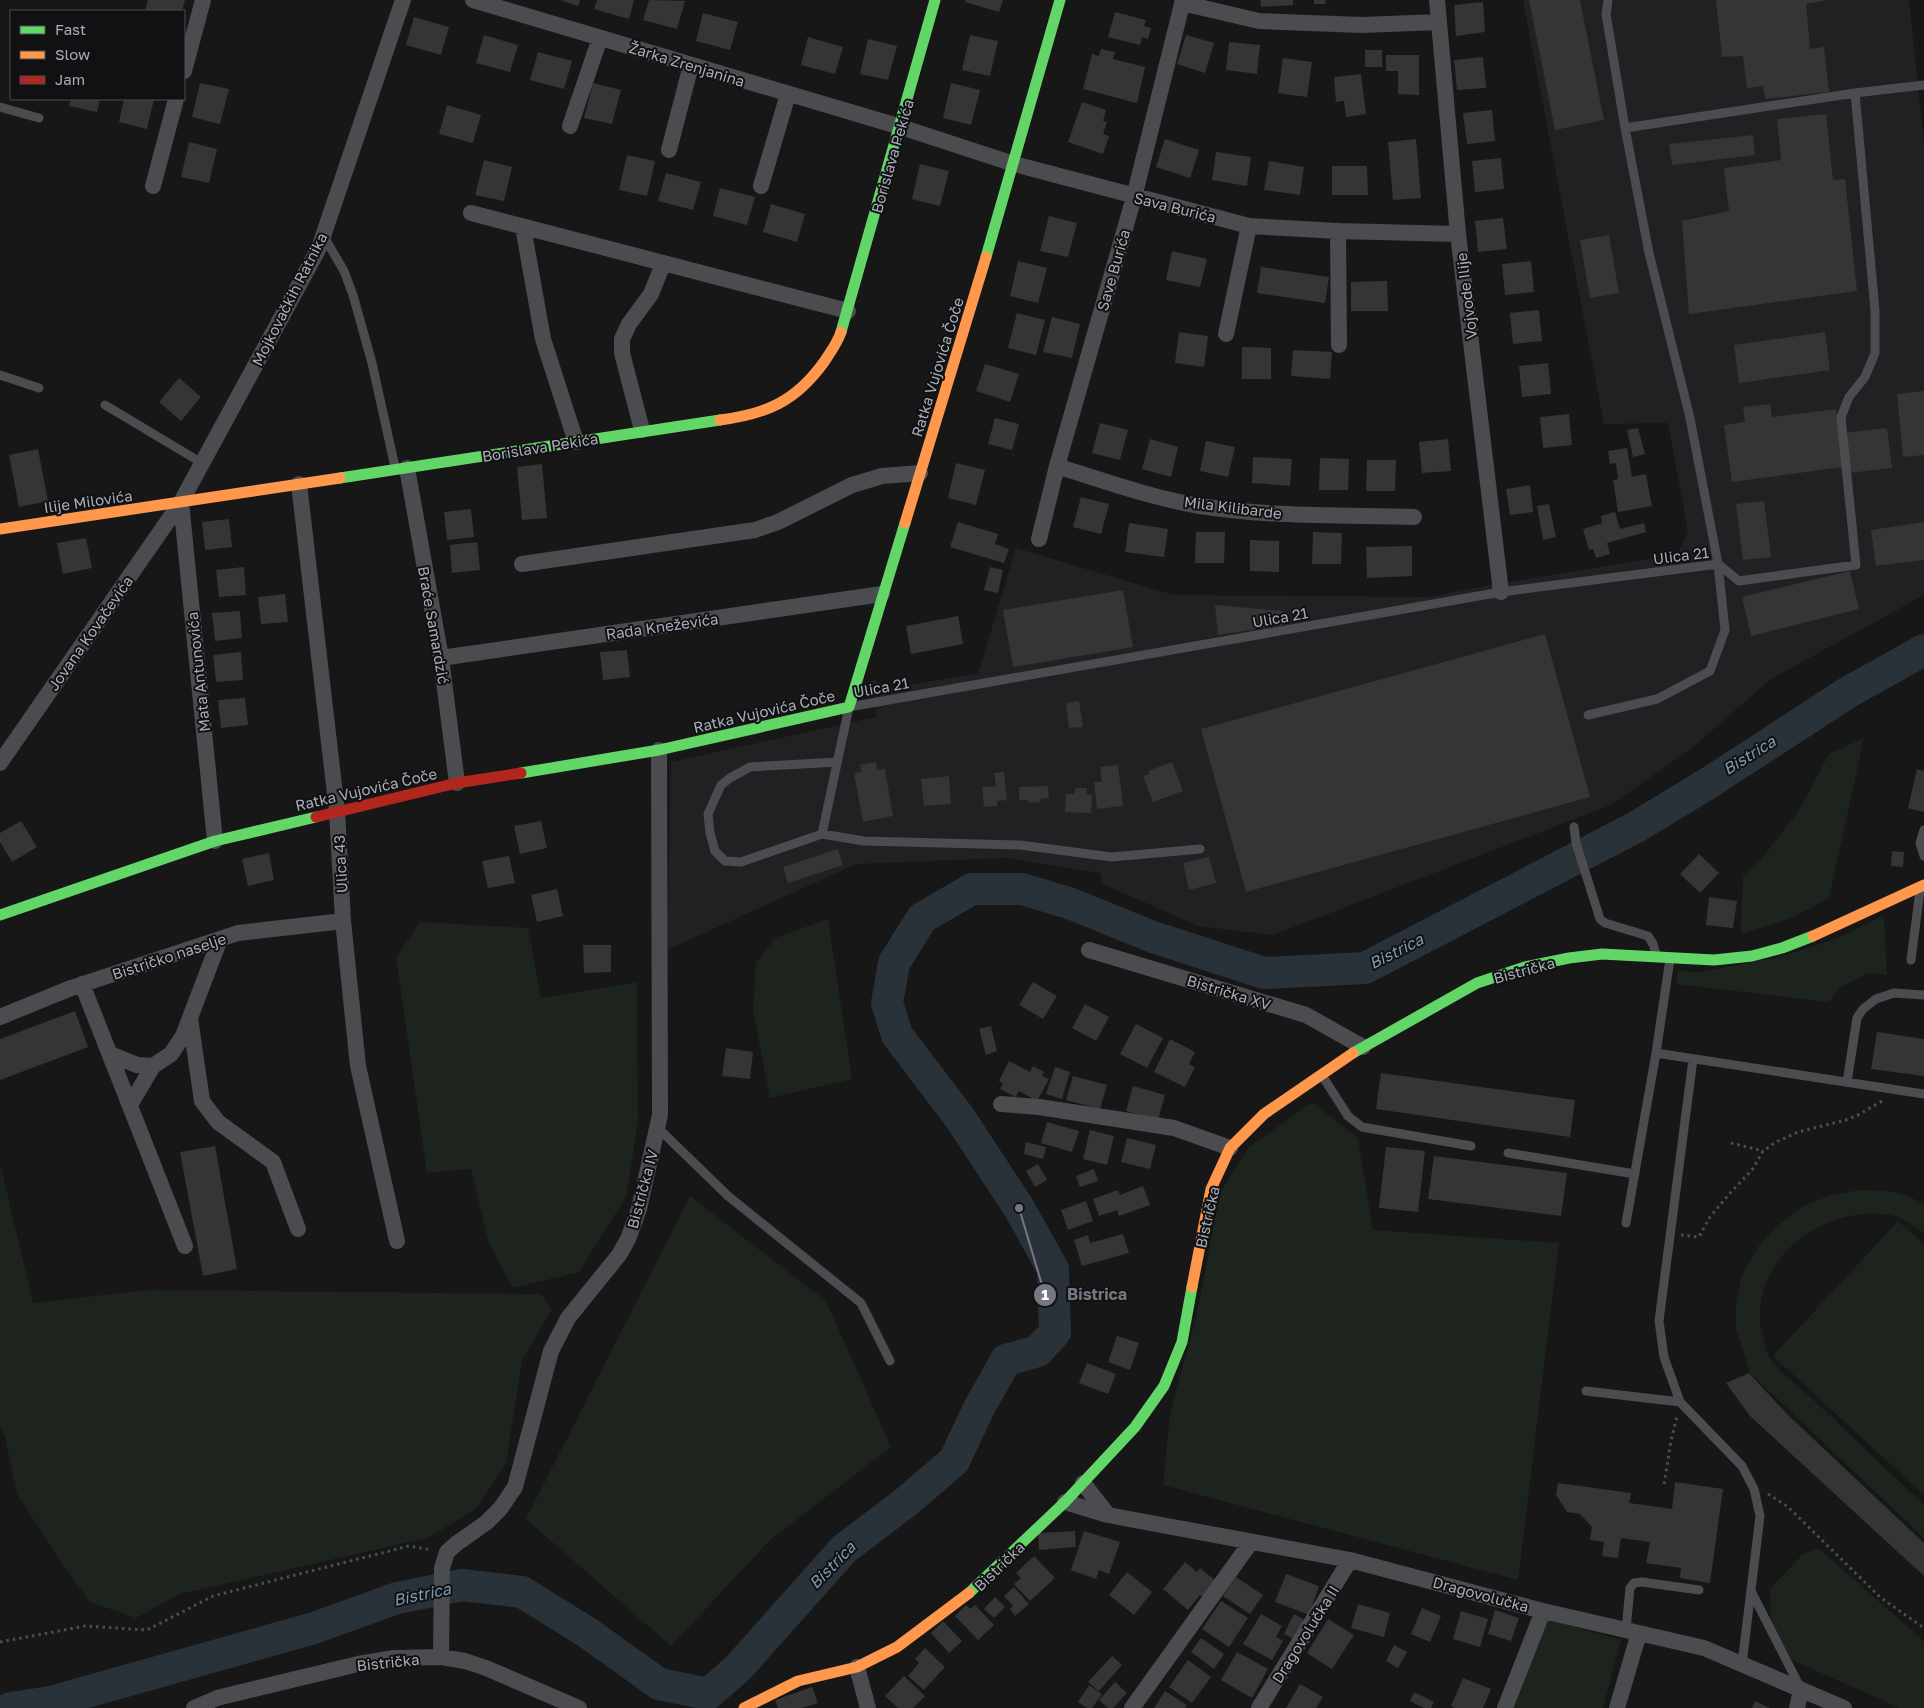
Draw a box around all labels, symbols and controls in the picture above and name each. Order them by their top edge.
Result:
legend [10,10,185,100]
text: Fast [55,20,86,38]
street label: Žarka Zrenjanina [627,38,747,90]
text: Slow [55,45,90,63]
text: Jam [55,70,85,88]
street label: Borislava Pekića [867,97,917,215]
street label: Sava Burića [1132,188,1218,226]
street label: Save Burića [1093,227,1133,313]
street label: Mojkovačkih Ratnika [248,229,330,369]
street label: Vojvode Ilije [1452,251,1480,340]
street label: Ratka Vujovića Čoče [907,295,967,439]
street label: Borislava Pekića [481,429,599,465]
street label: Ilije Milovića [43,486,133,516]
street label: Mila Kilibarde [1183,492,1283,522]
street label: Ulica 21 [1652,543,1710,567]
street label: Braće Samardzić [415,565,453,685]
street label: Jovana Kovačevića [44,572,136,694]
street label: Ulica 21 [1251,603,1309,631]
street label: Rada Kneževića [605,609,719,643]
street label: Mata Antunovića [183,611,213,733]
street label: Ulica 21 [852,673,910,701]
street label: Ratka Vujovića Čoče [691,686,837,736]
water label: Bistrica [1719,731,1780,779]
street label: Ratka Vujovića Čoče [293,764,439,814]
street label: Ulica 43 [329,835,351,893]
water label: Bistrica [1366,928,1427,973]
street label: Bistričko naselje [110,929,229,983]
street label: Bistrička [1491,953,1557,987]
street label: Bistrička XV [1185,971,1273,1013]
street label: Bistrička IV [623,1147,661,1231]
street label: Bistrička [1191,1184,1223,1250]
callout: Bistrica [1032,1279,1137,1310]
text: Bistrica [1067,1284,1127,1304]
text: 1 [1041,1285,1049,1303]
water label: Bistrica [805,1536,860,1593]
street label: Bistrička [970,1538,1028,1594]
street label: Dragovolučka [1431,1573,1531,1615]
water label: Bistrica [391,1578,453,1610]
street label: Dragovolučka II [1268,1582,1342,1686]
street label: Bistrička [356,1650,420,1674]

